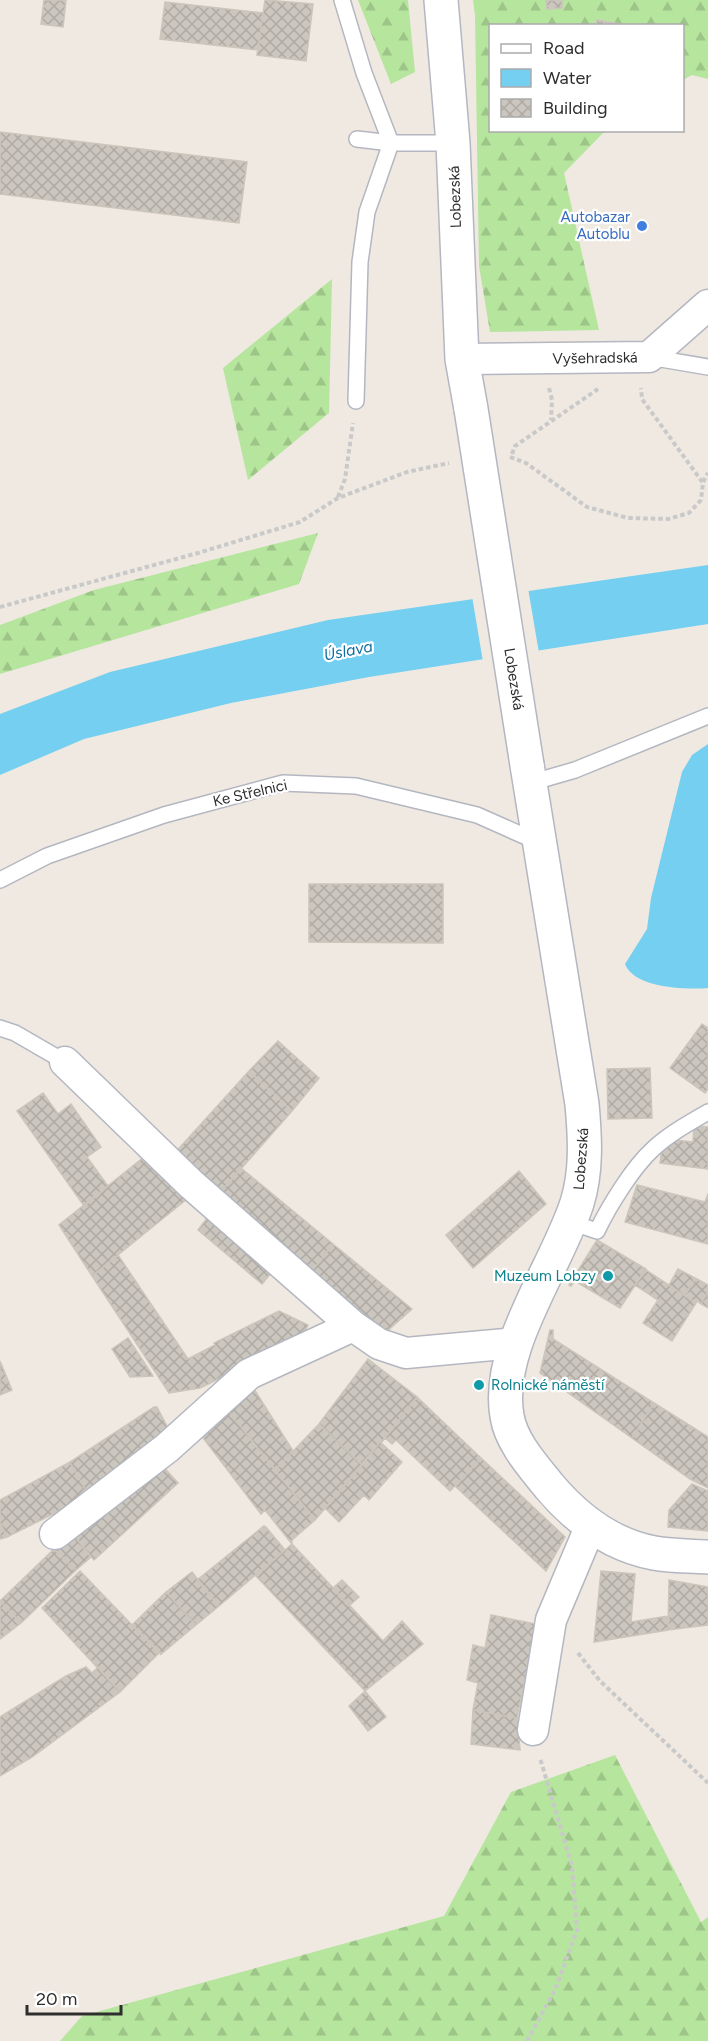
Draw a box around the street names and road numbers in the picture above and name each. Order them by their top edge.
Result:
street label: Lobezská [445,165,465,229]
street label: Vyšehradská [552,348,638,368]
street label: Lobezská [500,647,528,711]
street label: Ke Střelnici [211,776,289,810]
street label: Lobezská [570,1127,592,1191]

